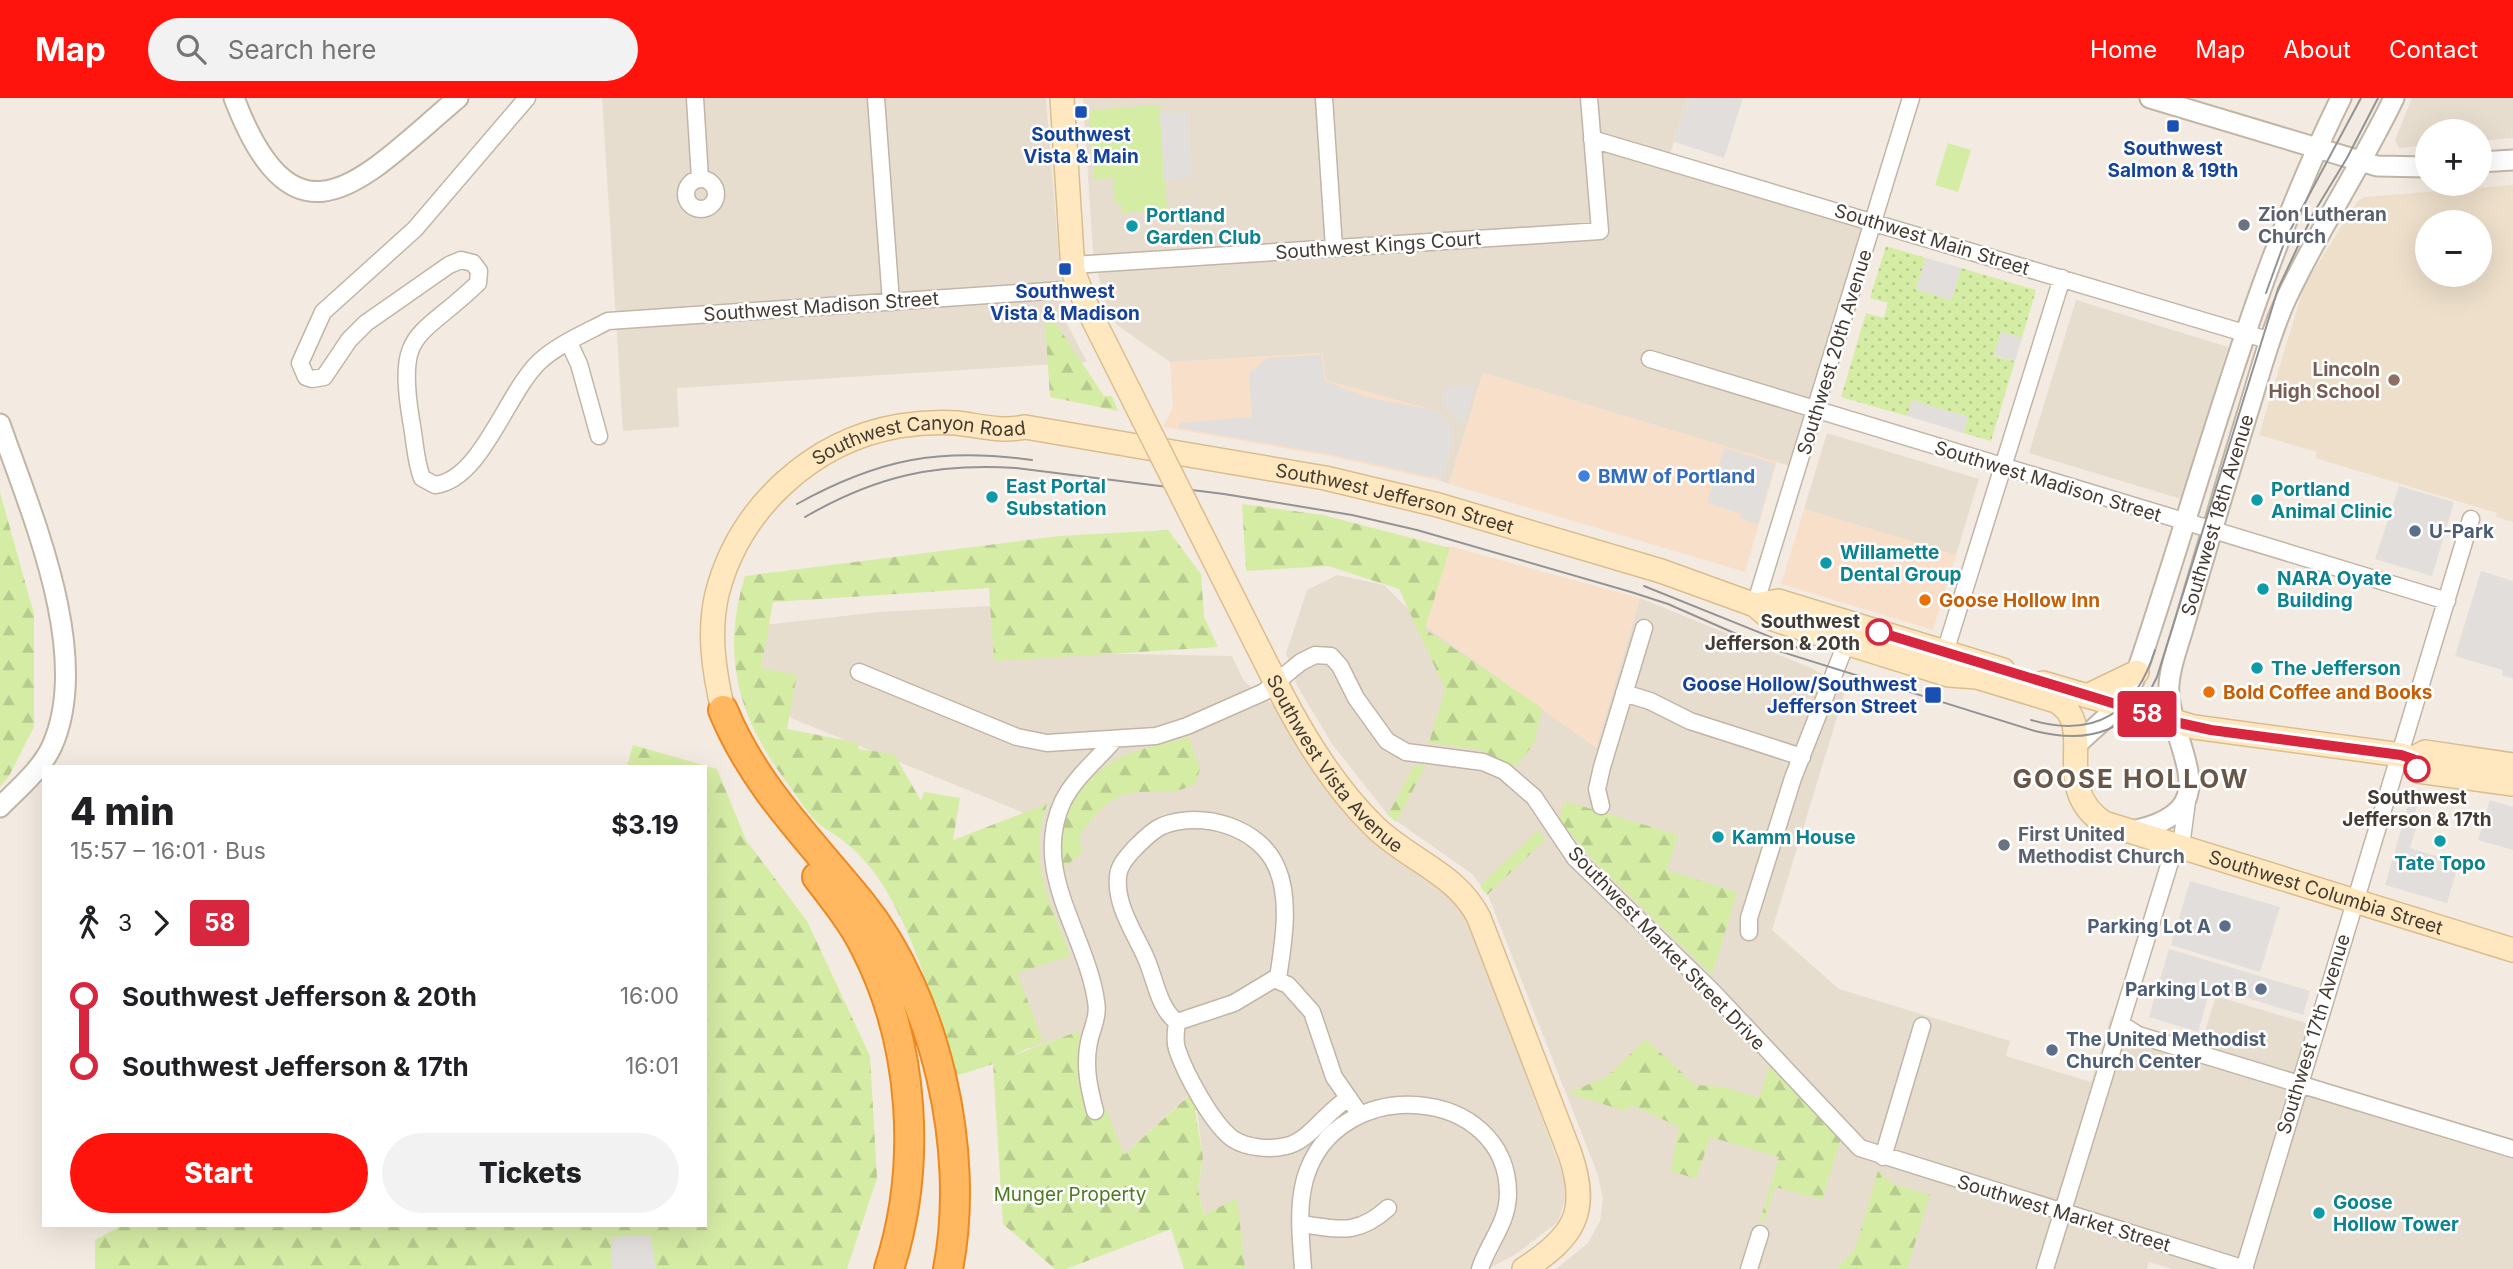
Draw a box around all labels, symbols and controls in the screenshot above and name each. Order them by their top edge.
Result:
search box [148,18,638,81]
text: Map [35,29,106,69]
icon: search [172,30,210,68]
text: Search here [228,34,376,65]
text: Home [2090,35,2157,64]
text: Map [2195,35,2245,64]
text: About [2283,35,2351,64]
text: Contact [2389,35,2478,64]
marker: Southwest Vista & Main [1073,104,1089,120]
marker: Southwest Salmon & 19th [2165,118,2181,134]
map controls [2415,119,2492,287]
button: + [2415,119,2492,196]
place label: Southwest Vista & Main [1023,123,1139,168]
place label: Southwest Salmon & 19th [2108,137,2238,182]
street label: Southwest Main Street [1832,199,2032,280]
place label: Zion Lutheran Church [2258,203,2387,248]
place label: Portland Garden Club [1146,204,1261,249]
button: − [2415,210,2492,287]
marker: Zion Lutheran Church [2236,217,2252,233]
marker: Portland Garden Club [1124,218,1140,234]
street label: Southwest Kings Court [1274,227,1482,264]
street label: Southwest 20th Avenue [1792,247,1877,458]
marker: Southwest Vista & Madison [1057,261,1073,277]
place label: Southwest Vista & Madison [990,280,1140,325]
street label: Southwest Madison Street [703,287,939,326]
place label: Lincoln High School [2268,358,2380,403]
marker: Lincoln High School [2386,372,2402,388]
street label: Southwest Canyon Road [808,411,1027,470]
street label: Southwest 18th Avenue [2176,412,2259,619]
street label: Southwest Madison Street [1932,436,2164,527]
street label: Southwest Jefferson Street [1274,459,1516,539]
place label: BMW of Portland [1598,465,1755,488]
marker: BMW of Portland [1576,468,1592,484]
place label: East Portal Substation [1006,475,1107,520]
place label: Portland Animal Clinic [2271,478,2393,523]
marker: East Portal Substation [984,489,1000,505]
marker: Portland Animal Clinic [2249,492,2265,508]
place label: U-Park [2429,520,2494,543]
marker: U-Park [2407,523,2423,539]
place label: Willamette Dental Group [1840,541,1962,586]
marker: Willamette Dental Group [1818,555,1834,571]
place label: NARA Oyate Building [2277,567,2392,612]
marker: NARA Oyate Building [2255,581,2271,597]
place label: Goose Hollow Inn [1939,589,2100,612]
marker: Goose Hollow Inn [1917,592,1933,608]
place label: Southwest Jefferson & 20th [1705,610,1860,655]
marker: Southwest Jefferson & 20th [1866,619,1892,645]
place label: The Jefferson [2271,657,2401,680]
marker: The Jefferson [2249,660,2265,676]
street label: Southwest Vista Avenue [1261,671,1407,858]
place label: Goose Hollow/Southwest Jefferson Street [1682,673,1917,718]
place label: Bold Coffee and Books [2223,681,2433,704]
marker: Bold Coffee and Books [2201,684,2217,700]
marker: Goose Hollow/Southwest Jefferson Street [1923,685,1943,705]
line badge: 58 [2116,691,2178,737]
text: 58 [2132,699,2162,728]
marker: Southwest Jefferson & 17th [2404,756,2430,782]
district label: GOOSE HOLLOW [2012,763,2250,794]
place label: Southwest Jefferson & 17th [2342,786,2492,831]
text: 4 min [70,788,175,834]
text: $3.19 [611,809,679,840]
place label: First United Methodist Church [2018,823,2185,868]
place label: Kamm House [1732,826,1856,849]
marker: Kamm House [1710,829,1726,845]
marker: Tate Topo [2432,833,2448,849]
text: 15:57 – 16:01 · Bus [70,837,266,865]
marker: First United Methodist Church [1996,837,2012,853]
street label: Southwest Market Street Drive [1563,842,1770,1055]
street label: Southwest Columbia Street [2206,845,2446,940]
place label: Tate Topo [2394,852,2486,875]
icon: walk [70,904,108,942]
icon: forward [142,904,180,942]
text: 58 [204,908,235,937]
text: 3 [118,909,132,937]
place label: Parking Lot A [2087,915,2211,938]
marker: Parking Lot A [2217,918,2233,934]
street label: Southwest 17th Avenue [2272,931,2355,1137]
place label: Parking Lot B [2125,978,2247,1001]
text: Southwest Jefferson & 20th [122,981,477,1012]
marker: Parking Lot B [2253,981,2269,997]
text: 16:00 [620,982,679,1010]
place label: The United Methodist Church Center [2066,1028,2266,1073]
marker: The United Methodist Church Center [2044,1042,2060,1058]
text: Southwest Jefferson & 17th [122,1051,469,1082]
text: 16:01 [625,1052,679,1080]
button: Start [70,1133,368,1213]
button: Tickets [382,1133,679,1213]
street label: Southwest Market Street [1954,1170,2173,1257]
park label: Munger Property [994,1183,1147,1206]
place label: Goose Hollow Tower [2333,1191,2459,1236]
marker: Goose Hollow Tower [2311,1205,2327,1221]

